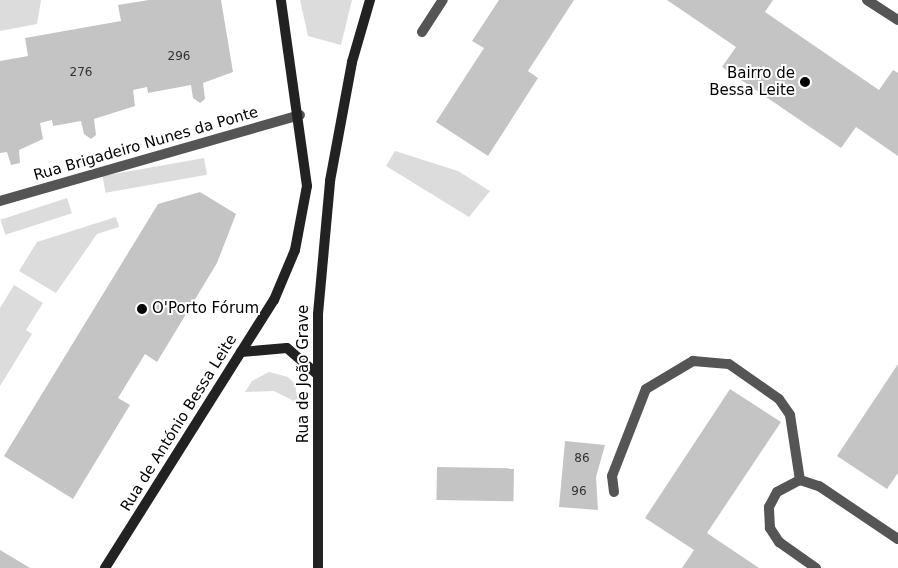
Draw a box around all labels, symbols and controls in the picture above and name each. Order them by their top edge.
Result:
house number: 296 [168,50,190,64]
place label: Bairro de Bessa Leite [709,64,795,99]
house number: 276 [70,66,92,80]
marker: Bairro de Bessa Leite [799,76,811,88]
street label: Rua Brigadeiro Nunes da Ponte [31,103,261,185]
place label: O'Porto Fórum [152,300,259,318]
marker: O'Porto Fórum [136,303,148,315]
street label: Rua de João Grave [295,305,313,443]
street label: Rua de António Bessa Leite [117,331,241,515]
house number: 86 [574,452,590,466]
house number: 96 [571,485,587,499]

